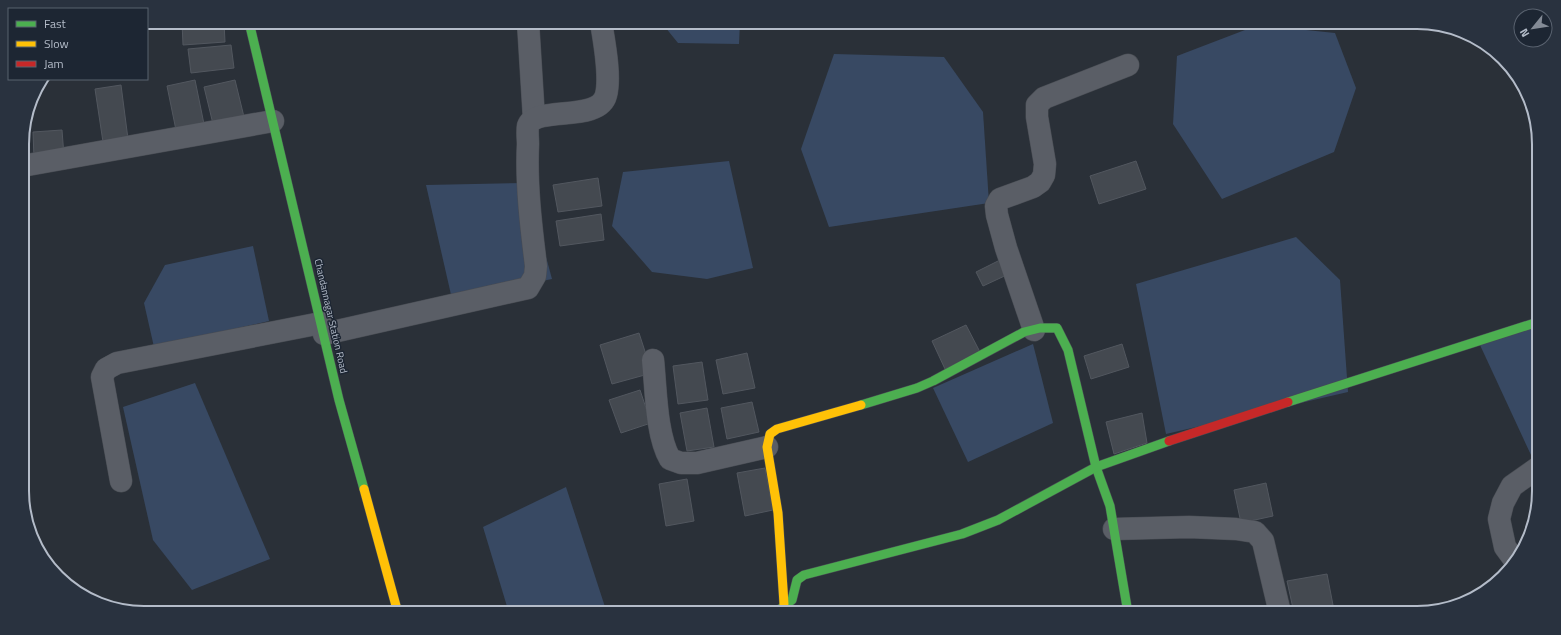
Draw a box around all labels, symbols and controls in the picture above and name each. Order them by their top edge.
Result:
legend [8,8,148,80]
north arrow [1513,8,1553,48]
text: Fast [44,14,67,33]
text: N [1516,26,1533,40]
text: Slow [44,34,69,53]
text: Jam [44,54,64,73]
street label: Chandannagar Station Road [311,257,351,375]

